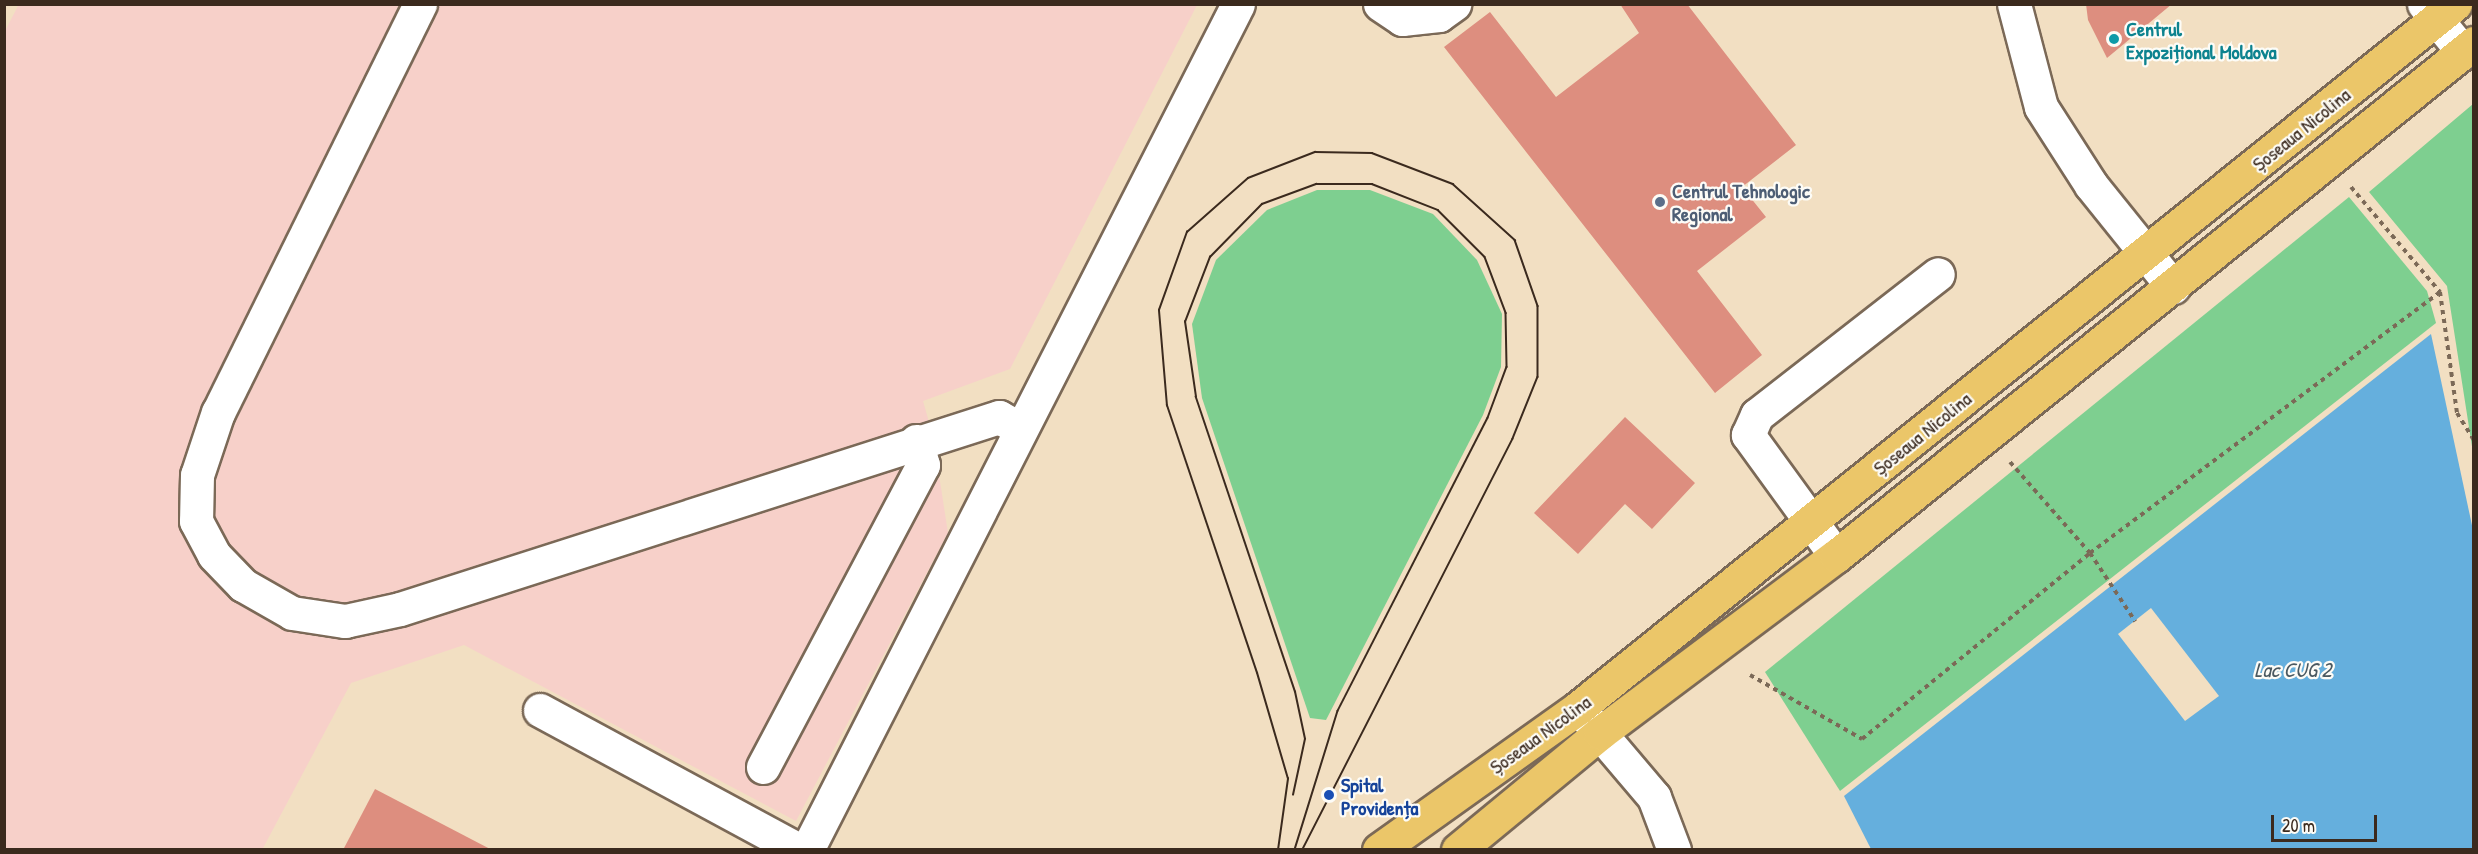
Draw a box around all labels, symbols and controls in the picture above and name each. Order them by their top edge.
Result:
place label: Centrul Expozițional Moldova [2126,16,2277,63]
marker: Centrul Expozițional Moldova [2107,32,2121,46]
street label: Șoseaua Nicolina [2247,82,2355,176]
place label: Centrul Tehnologic Regional [1672,178,1810,225]
marker: Centrul Tehnologic Regional [1653,195,1667,209]
street label: Șoseaua Nicolina [1868,386,1976,480]
water label: Lac CUG 2 [2255,657,2331,683]
street label: Șoseaua Nicolina [1485,689,1595,779]
place label: Spital Providența [1341,772,1418,819]
marker: Spital Providența [1322,788,1336,802]
scale bar [2274,803,2380,841]
text: 20 m [2282,813,2315,838]

